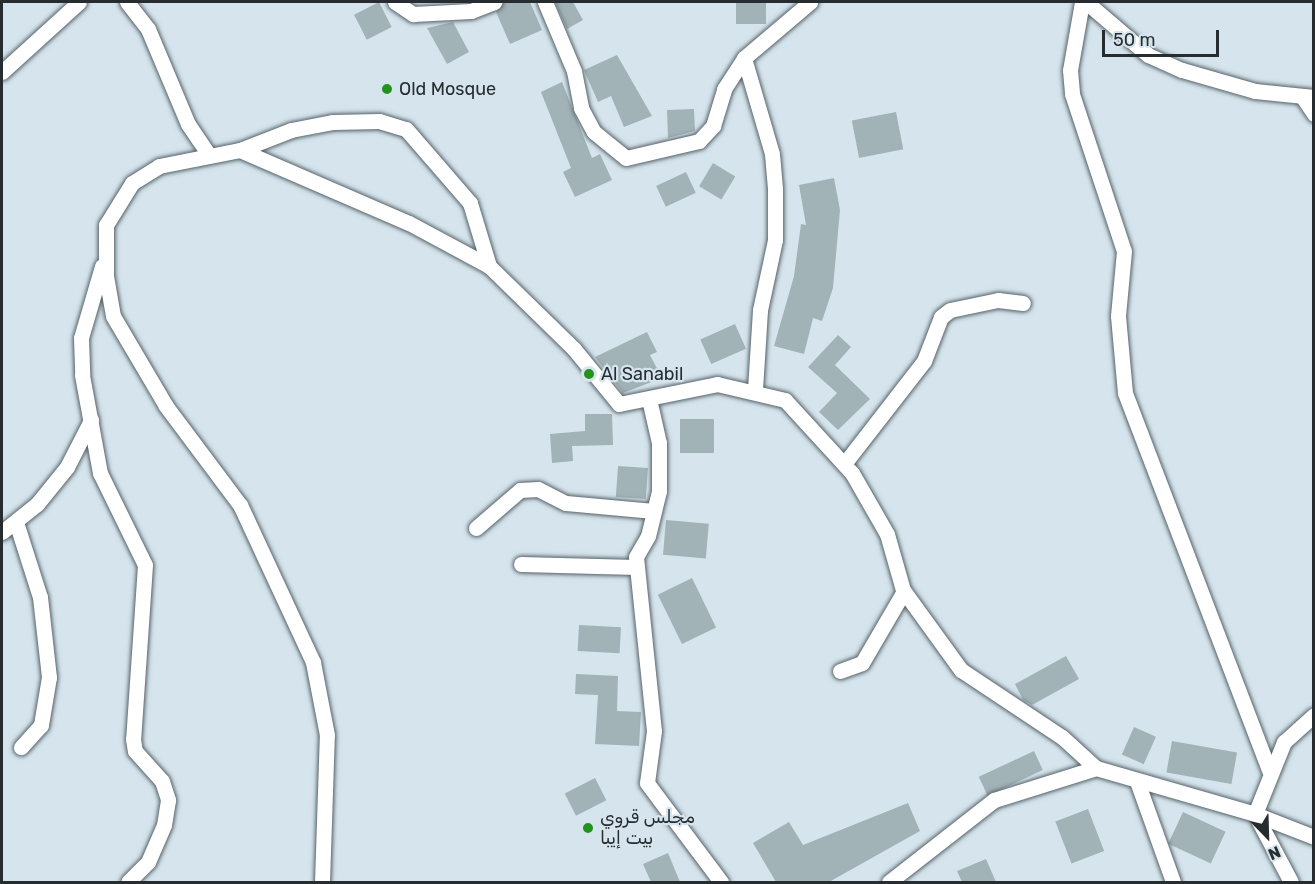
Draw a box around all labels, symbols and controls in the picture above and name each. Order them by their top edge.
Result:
scale bar [1105,18,1222,56]
text: 50 m [1113,29,1156,51]
place label: Old Mosque [399,78,496,100]
marker: Old Mosque [380,82,394,96]
place label: Al Sanabil [601,363,683,385]
marker: Al Sanabil [582,367,596,381]
north arrow [1237,806,1297,866]
place label: مجلس قروي بيت إيبا [600,807,695,850]
marker: مجلس قروي بيت إيبا [581,821,595,835]
text: N [1265,842,1283,864]

